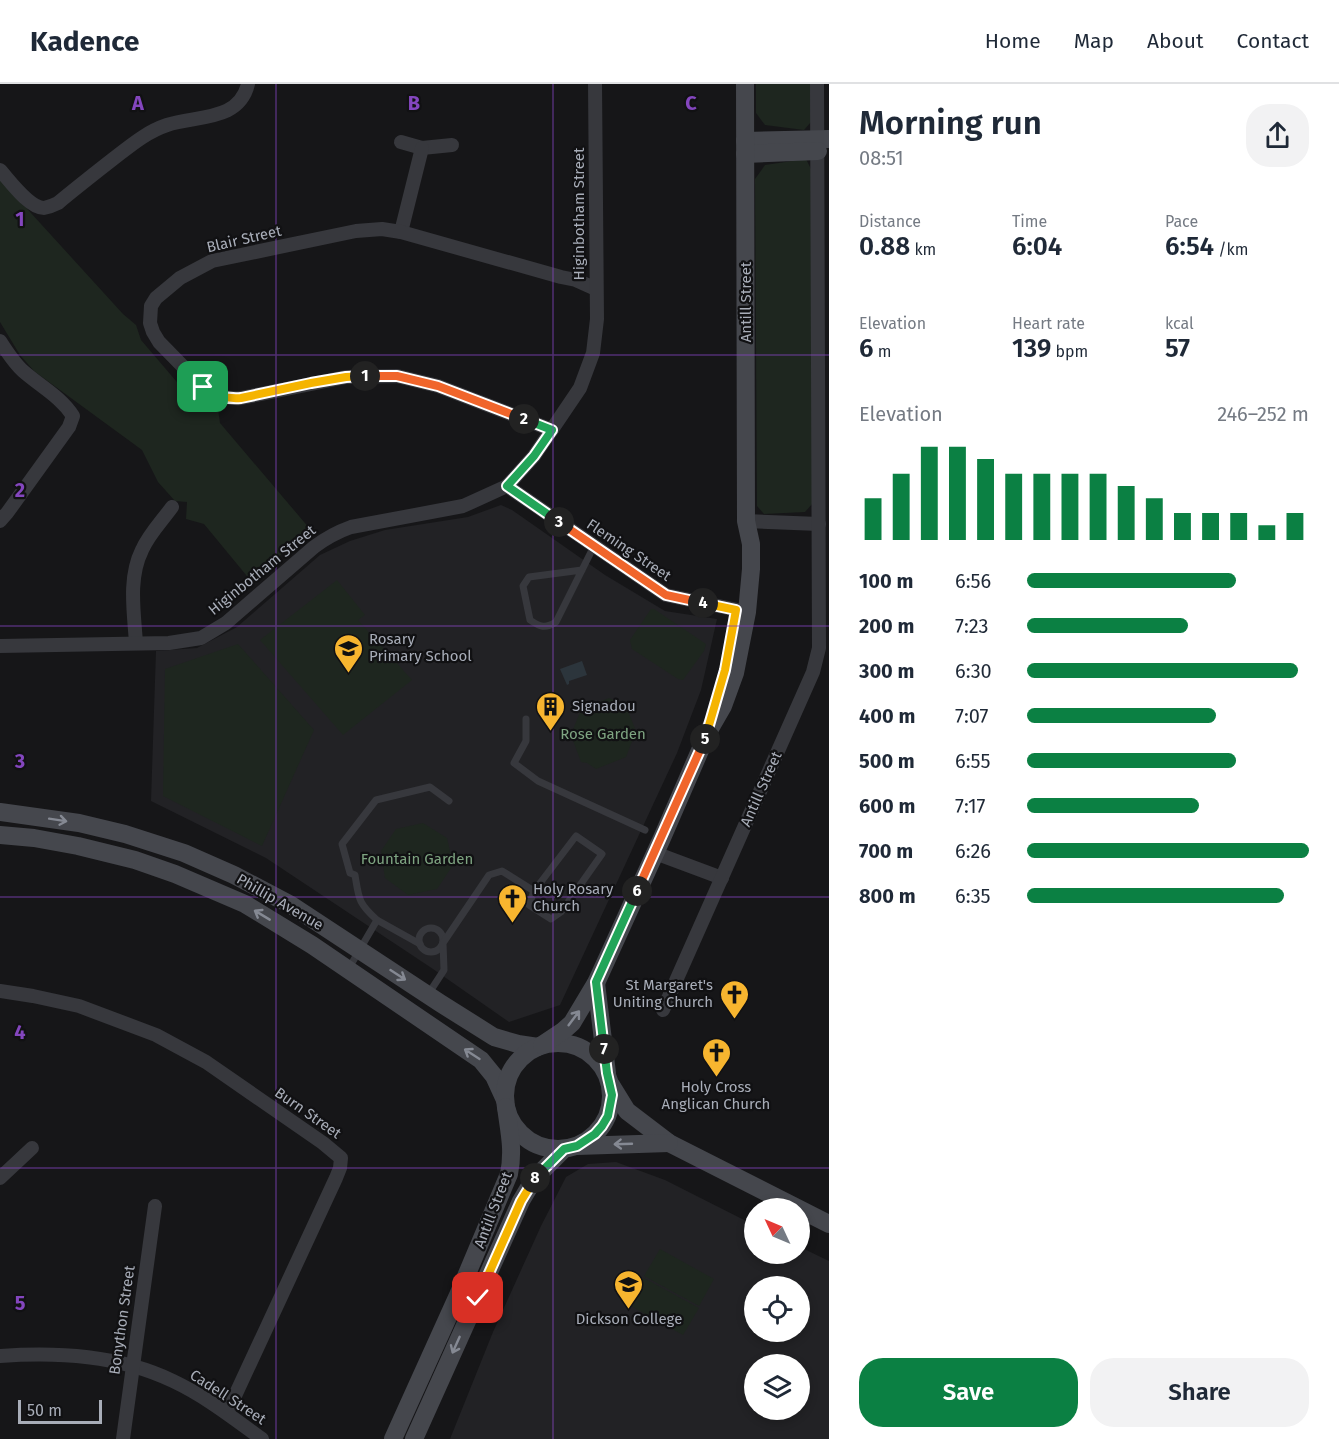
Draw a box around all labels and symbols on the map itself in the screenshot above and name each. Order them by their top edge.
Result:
text: A [131,91,145,115]
text: B [408,91,420,115]
text: C [685,91,697,115]
street label: Higinbotham Street [570,147,588,280]
text: 1 [15,207,25,231]
street label: Blair Street [205,222,284,256]
street label: Antill Street [737,261,755,342]
pin [177,361,228,412]
pin: 1 [350,361,380,391]
pin: 2 [509,404,539,434]
text: 2 [15,478,25,502]
pin: 3 [544,507,574,537]
street label: Fleming Street [583,515,675,585]
street label: Higinbotham Street [205,521,320,619]
pin: 4 [688,588,718,618]
place label: Rosary Primary School [369,630,472,665]
school or university icon: Rosary Primary School [332,632,364,674]
building icon: Signadou [535,690,567,732]
place label: Signadou [572,697,636,715]
pin: 5 [690,724,720,754]
park label: Rose Garden [560,725,646,743]
street label: Antill Street [736,748,786,829]
text: 3 [14,749,25,773]
one-way arrow [48,814,67,825]
park label: Fountain Garden [361,850,473,868]
street label: Phillip Avenue [233,870,327,934]
pin: 6 [622,876,652,906]
place label: Holy Rosary Church [533,880,614,915]
church icon: Holy Rosary Church [496,882,528,924]
one-way arrow [254,908,271,920]
one-way arrow [389,969,406,982]
place label: St Margaret's Uniting Church [613,976,713,1011]
church icon: St Margaret's Uniting Church [718,978,750,1020]
one-way arrow [568,1011,580,1027]
text: 4 [14,1020,26,1044]
pin: 7 [589,1034,619,1064]
church icon: Holy Cross Anglican Church [700,1036,732,1078]
one-way arrow [463,1047,480,1060]
place label: Holy Cross Anglican Church [662,1078,770,1113]
street label: Burn Street [271,1084,345,1143]
one-way arrow [613,1139,633,1150]
pin: 8 [520,1163,550,1193]
street label: Antill Street [470,1169,516,1251]
north arrow [744,1198,810,1264]
street label: Bonython Street [105,1264,139,1376]
school or university icon: Dickson College [613,1268,645,1310]
pin [452,1272,503,1323]
text: 5 [15,1291,26,1315]
place label: Dickson College [576,1310,682,1328]
one-way arrow [450,1336,462,1354]
street label: Cadell Street [187,1366,270,1429]
scale bar [18,1397,102,1424]

